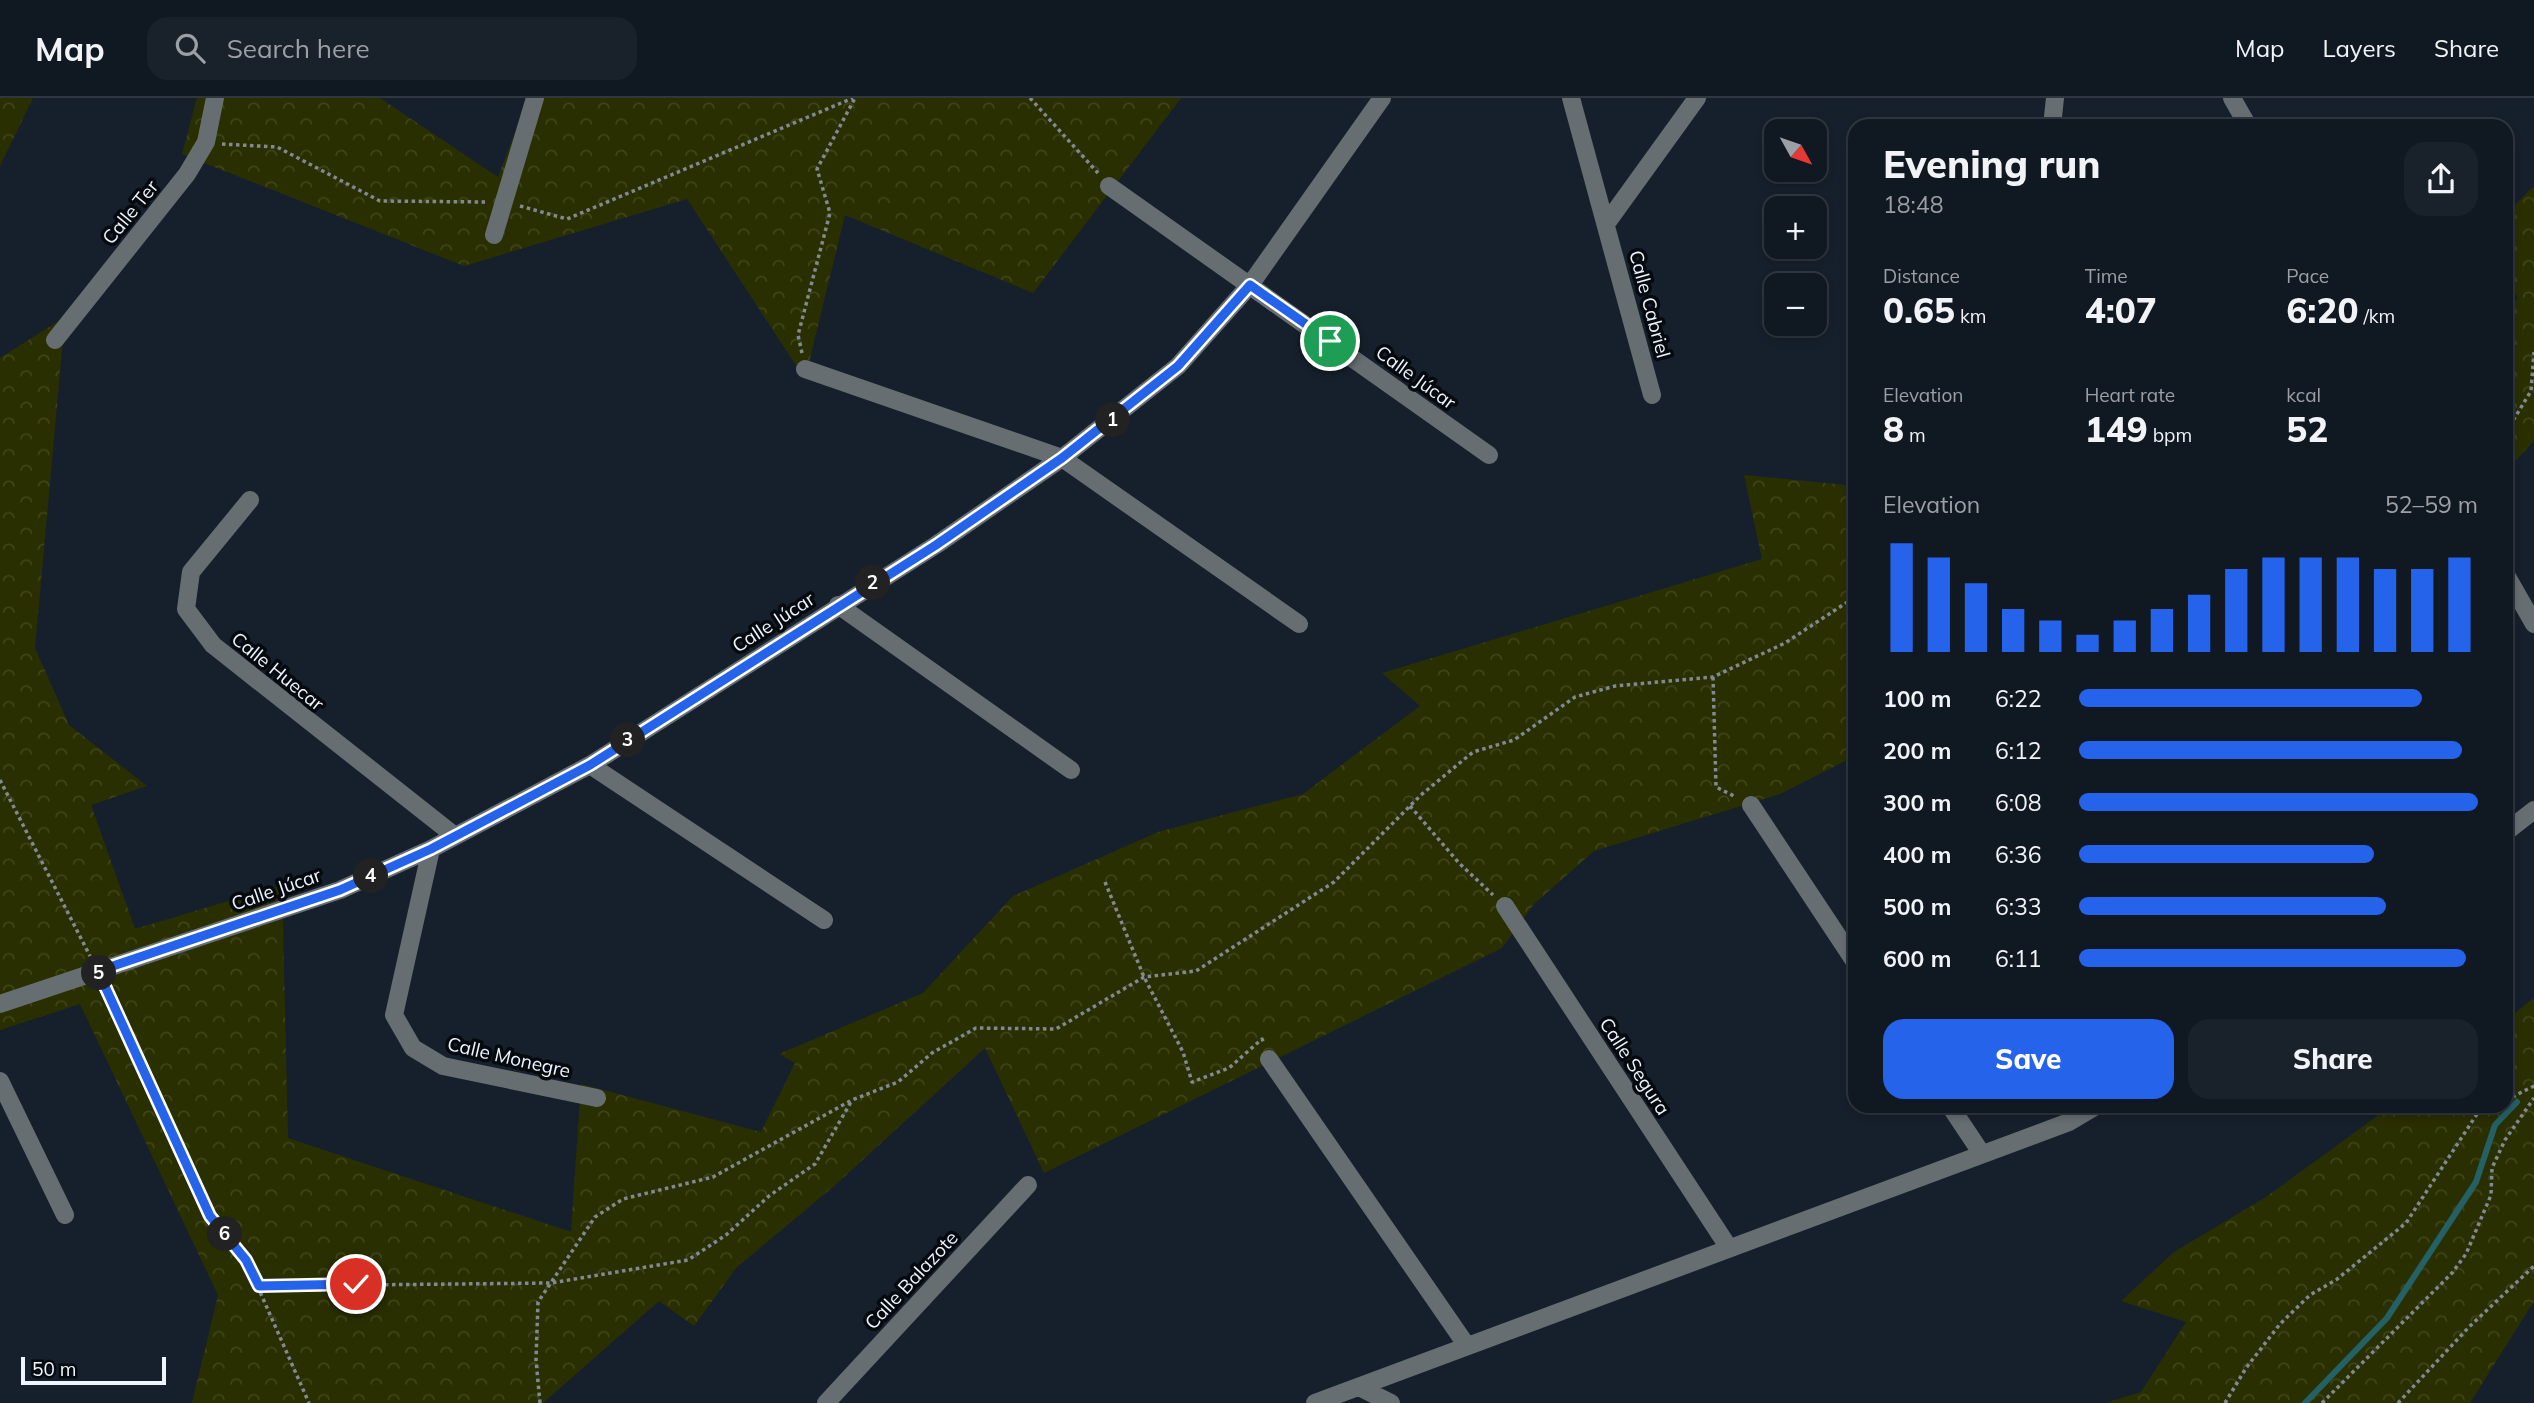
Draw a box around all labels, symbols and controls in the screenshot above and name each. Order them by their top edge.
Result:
search box [147,17,637,80]
text: Map [35,28,105,69]
icon: search [171,29,209,67]
text: Search here [227,32,370,65]
text: Map [2235,33,2284,63]
text: Layers [2322,33,2396,63]
text: Share [2434,33,2499,63]
north arrow [1764,119,1827,182]
map controls [1764,119,1827,336]
text: Evening run [1883,140,2101,188]
button: share [2404,142,2478,216]
street label: Calle Ter [97,175,163,249]
text: 18:48 [1883,190,1943,219]
button: + [1764,196,1827,259]
street label: Calle Cabriel [1624,248,1676,360]
text: Distance [1883,264,1960,288]
text: Time [2085,264,2128,288]
text: Pace [2286,264,2329,288]
button: − [1764,273,1827,336]
text: 0.65 [1883,288,1955,332]
text: 4:07 [2085,288,2157,332]
text: 6:20 [2286,288,2358,332]
text: km [1955,304,1987,328]
text: /km [2358,304,2395,328]
pin [1300,311,1360,371]
icon: arrive [1311,322,1349,360]
street label: Calle Júcar [1371,340,1461,414]
text: Elevation [1883,383,1963,407]
text: Heart rate [2085,383,2175,407]
text: kcal [2286,383,2321,407]
pin: 1 [1096,402,1130,438]
text: 1 [1107,407,1118,431]
text: 8 [1883,407,1904,451]
text: 149 [2085,407,2148,451]
text: 52 [2286,407,2328,451]
text: m [1904,423,1926,447]
text: bpm [2148,423,2192,447]
text: Elevation [1883,490,1980,519]
text: 52–59 m [2385,490,2478,519]
pin: 2 [856,566,890,601]
text: 2 [867,570,878,594]
street label: Calle Júcar [727,586,819,657]
street label: Calle Huecar [227,626,329,716]
text: 100 m [1883,684,1951,713]
text: 6:22 [1995,684,2042,713]
pin: 3 [610,722,646,758]
text: 3 [622,727,633,751]
text: 200 m [1883,736,1951,765]
text: 6:12 [1995,736,2042,765]
text: 300 m [1883,788,1951,817]
text: 6:08 [1995,788,2042,817]
text: 400 m [1883,840,1951,869]
text: 6:36 [1995,840,2042,869]
pin: 4 [354,858,388,894]
street label: Calle Júcar [228,862,324,916]
text: 4 [365,863,376,887]
text: 500 m [1883,892,1951,921]
text: 6:33 [1995,892,2042,921]
text: 600 m [1883,944,1951,973]
text: 6:11 [1995,944,2042,973]
pin: 5 [82,956,116,990]
text: 5 [93,960,104,984]
street label: Calle Segura [1595,1013,1675,1119]
button: Save [1883,1019,2174,1099]
button: Share [2188,1019,2478,1099]
street label: Calle Monegre [445,1031,573,1083]
pin: 6 [208,1216,243,1252]
text: 6 [219,1221,230,1245]
street label: Calle Balazote [859,1226,963,1334]
pin [326,1254,386,1314]
icon: check [337,1265,375,1303]
scale bar [21,1354,166,1386]
text: 50 m [32,1357,76,1381]

